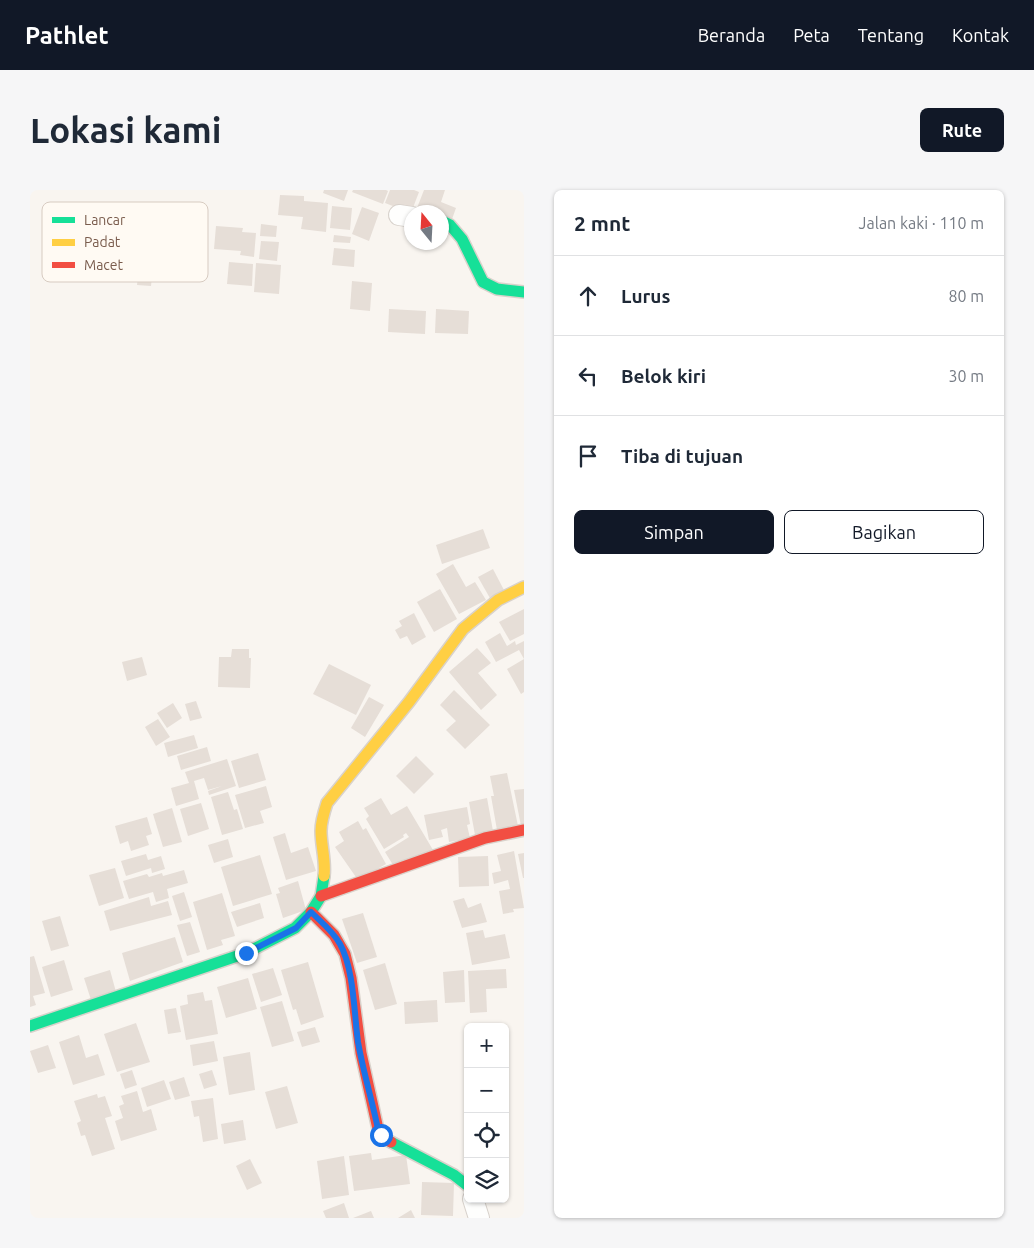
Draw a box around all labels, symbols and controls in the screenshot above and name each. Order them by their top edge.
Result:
text: Pathlet [25,22,109,49]
text: Beranda [698,25,765,45]
text: Peta [793,25,830,45]
text: Tentang [858,25,924,45]
text: Kontak [952,25,1009,45]
button: Rute [920,108,1004,152]
text: Lokasi kami [30,110,222,150]
legend [42,202,208,282]
north arrow [404,205,449,250]
text: 2 mnt [574,211,630,235]
text: Lancar [84,212,126,228]
text: Jalan kaki · 110 m [859,214,984,232]
text: Padat [84,234,121,250]
text: Macet [84,257,124,273]
icon: ahead [574,282,602,310]
text: Lurus [621,285,670,307]
text: 80 m [948,287,984,305]
icon: left [574,362,602,390]
text: Belok kiri [621,365,706,387]
text: 30 m [948,367,984,385]
icon: arrive [574,442,602,470]
text: Tiba di tujuan [621,445,743,467]
button: Simpan [574,510,774,554]
button: Bagikan [784,510,984,554]
route end [235,942,258,965]
map controls [464,1023,509,1203]
button: + [464,1023,509,1068]
button: − [464,1068,509,1113]
button: locate [464,1113,509,1158]
route start [370,1124,393,1147]
button: layers [464,1158,509,1203]

